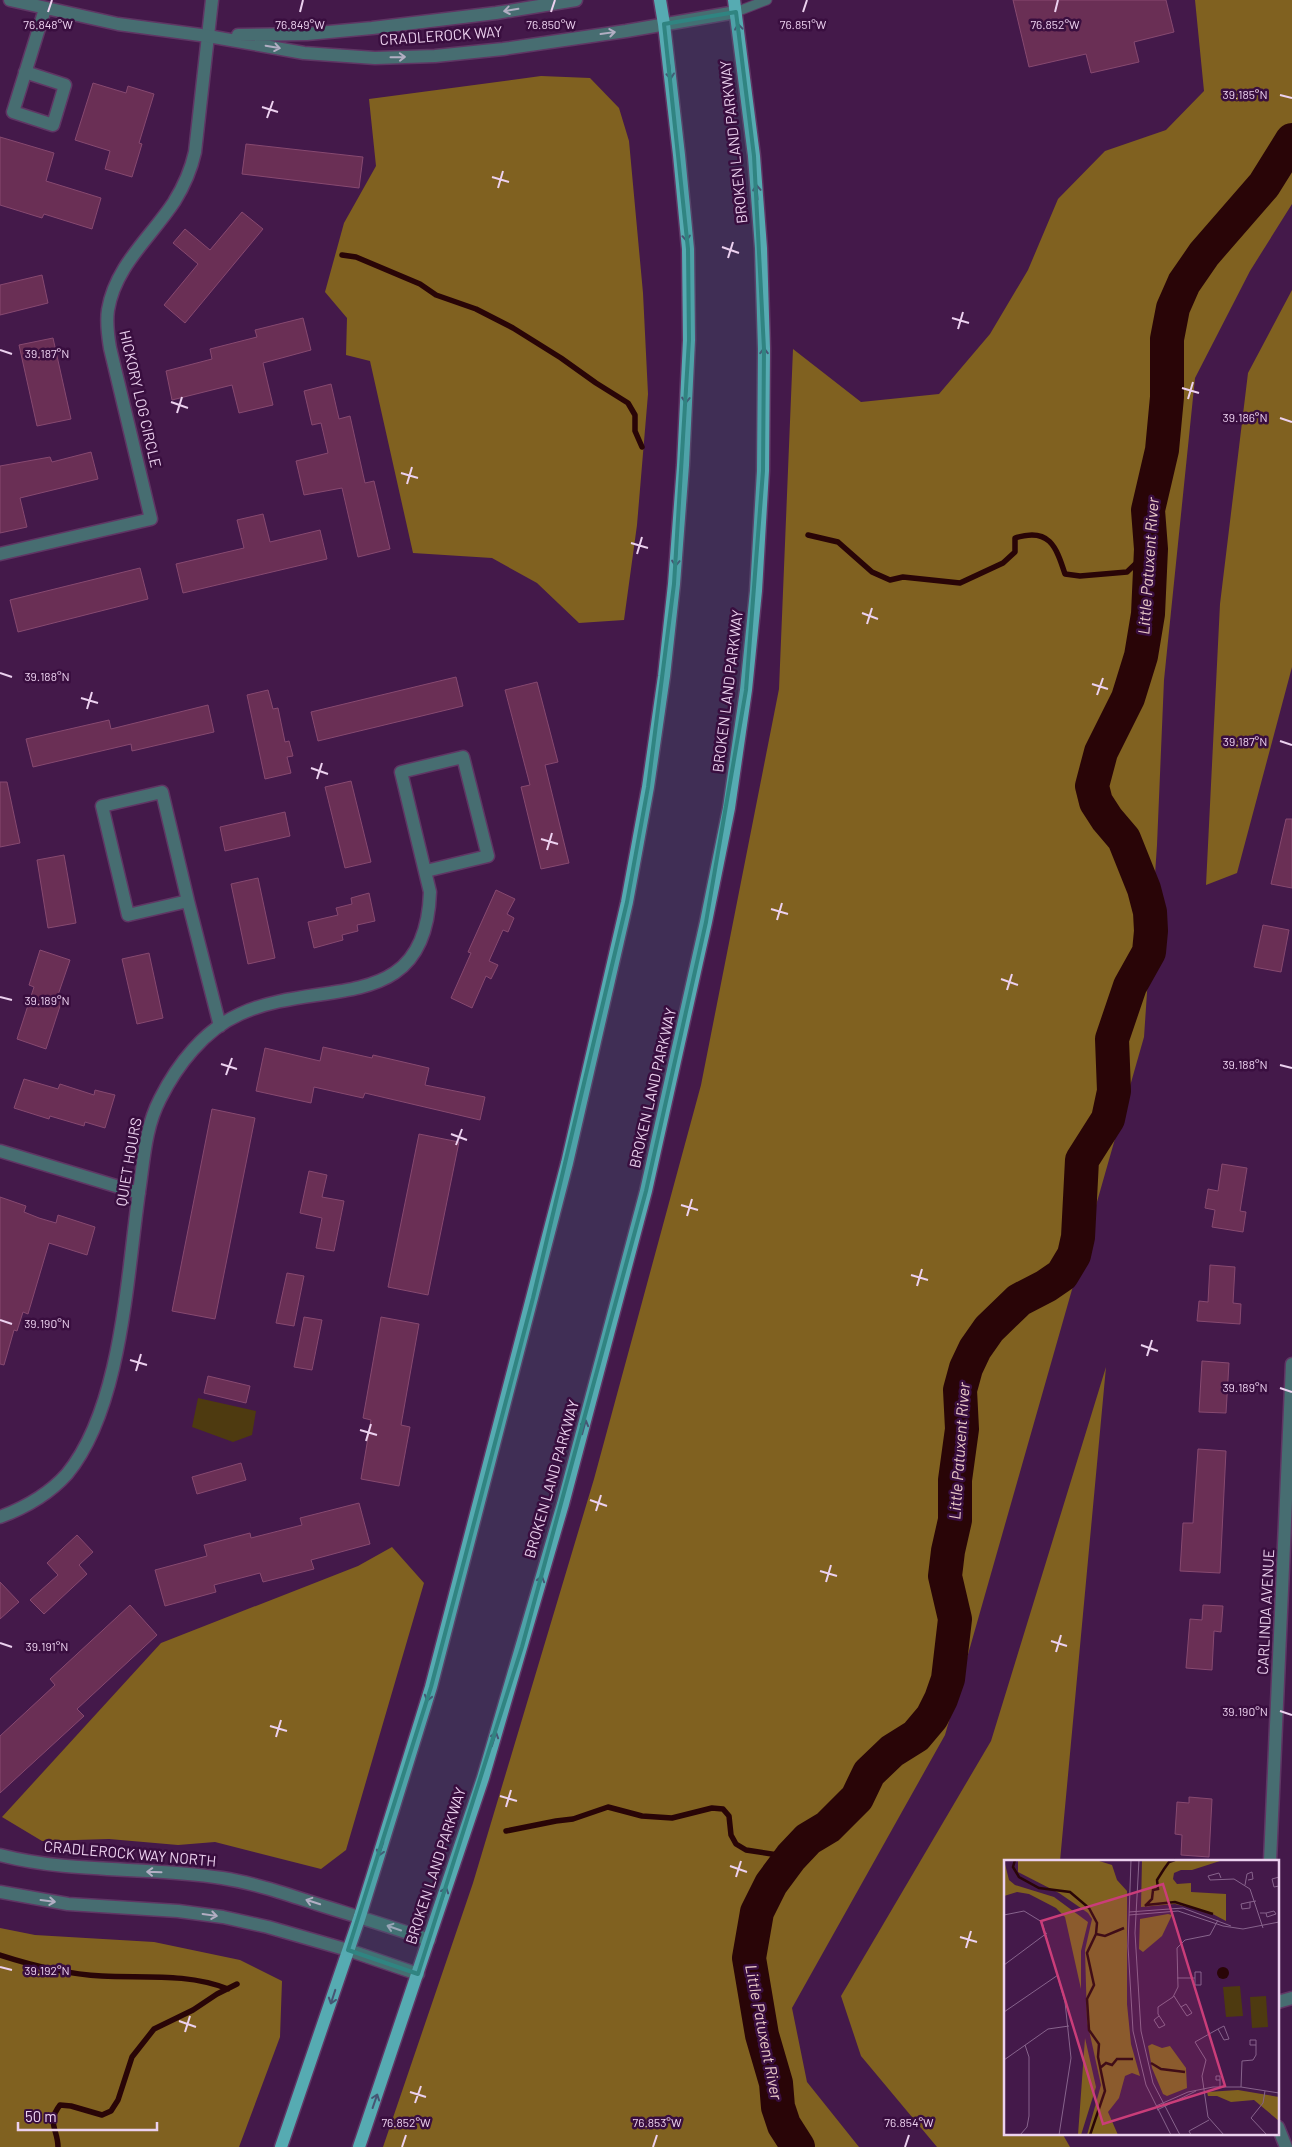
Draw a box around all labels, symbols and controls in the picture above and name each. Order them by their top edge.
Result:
one-way arrow [503,6,519,16]
text: 76.848°W [23,17,73,31]
text: 76.849°W [275,17,325,31]
text: 76.850°W [526,17,576,31]
text: 76.851°W [780,17,827,31]
text: 76.852°W [1030,17,1080,31]
street label: CRADLEROCK WAY [379,22,503,48]
one-way arrow [734,23,744,39]
one-way arrow [600,28,616,38]
one-way arrow [264,43,280,53]
one-way arrow [390,52,406,62]
street label: BROKEN LAND PARKWAY [715,60,751,225]
one-way arrow [665,64,675,80]
text: 39.185°N [1222,87,1268,101]
one-way arrow [752,185,761,201]
one-way arrow [681,226,691,242]
street label: HICKORY LOG CIRCLE [116,328,166,469]
text: 39.187°N [25,346,69,360]
one-way arrow [759,347,769,363]
one-way arrow [681,388,691,404]
text: 39.186°N [1222,410,1268,424]
water label: Little Patuxent River [1133,495,1162,635]
one-way arrow [671,550,680,566]
street label: BROKEN LAND PARKWAY [708,608,746,773]
text: 39.188°N [24,669,70,683]
text: 39.187°N [1223,734,1267,748]
text: 39.189°N [24,993,70,1007]
street label: BROKEN LAND PARKWAY [625,1006,679,1170]
text: 39.188°N [1222,1057,1268,1071]
street label: QUIET HOURS [111,1116,145,1208]
text: 39.190°N [24,1316,70,1330]
water label: Little Patuxent River [944,1380,973,1520]
text: 39.189°N [1222,1380,1268,1394]
street label: BROKEN LAND PARKWAY [520,1397,582,1560]
one-way arrow [579,1419,589,1435]
street label: CARLINDA AVENUE [1253,1549,1277,1675]
one-way arrow [536,1576,545,1592]
text: 39.191°N [26,1639,68,1653]
one-way arrow [423,1686,433,1702]
text: 39.190°N [1222,1704,1268,1718]
one-way arrow [490,1732,500,1748]
street label: BROKEN LAND PARKWAY [401,1785,469,1946]
street label: CRADLEROCK WAY NORTH [43,1837,217,1870]
one-way arrow [375,1841,385,1857]
inset map [1004,1860,1280,2134]
one-way arrow [146,1867,162,1876]
one-way arrow [440,1887,449,1902]
one-way arrow [40,1897,56,1907]
one-way arrow [305,1897,321,1907]
one-way arrow [201,1910,217,1920]
one-way arrow [387,1923,402,1932]
text: 39.192°N [24,1963,70,1977]
water label: Little Patuxent River [742,1963,787,2103]
one-way arrow [328,1988,337,2004]
one-way arrow [371,2094,380,2109]
scale bar [18,2100,156,2132]
text: 50 m [25,2107,57,2125]
text: 76.852°W [381,2115,431,2129]
text: 76.853°W [633,2115,682,2129]
text: 76.854°W [884,2115,934,2129]

